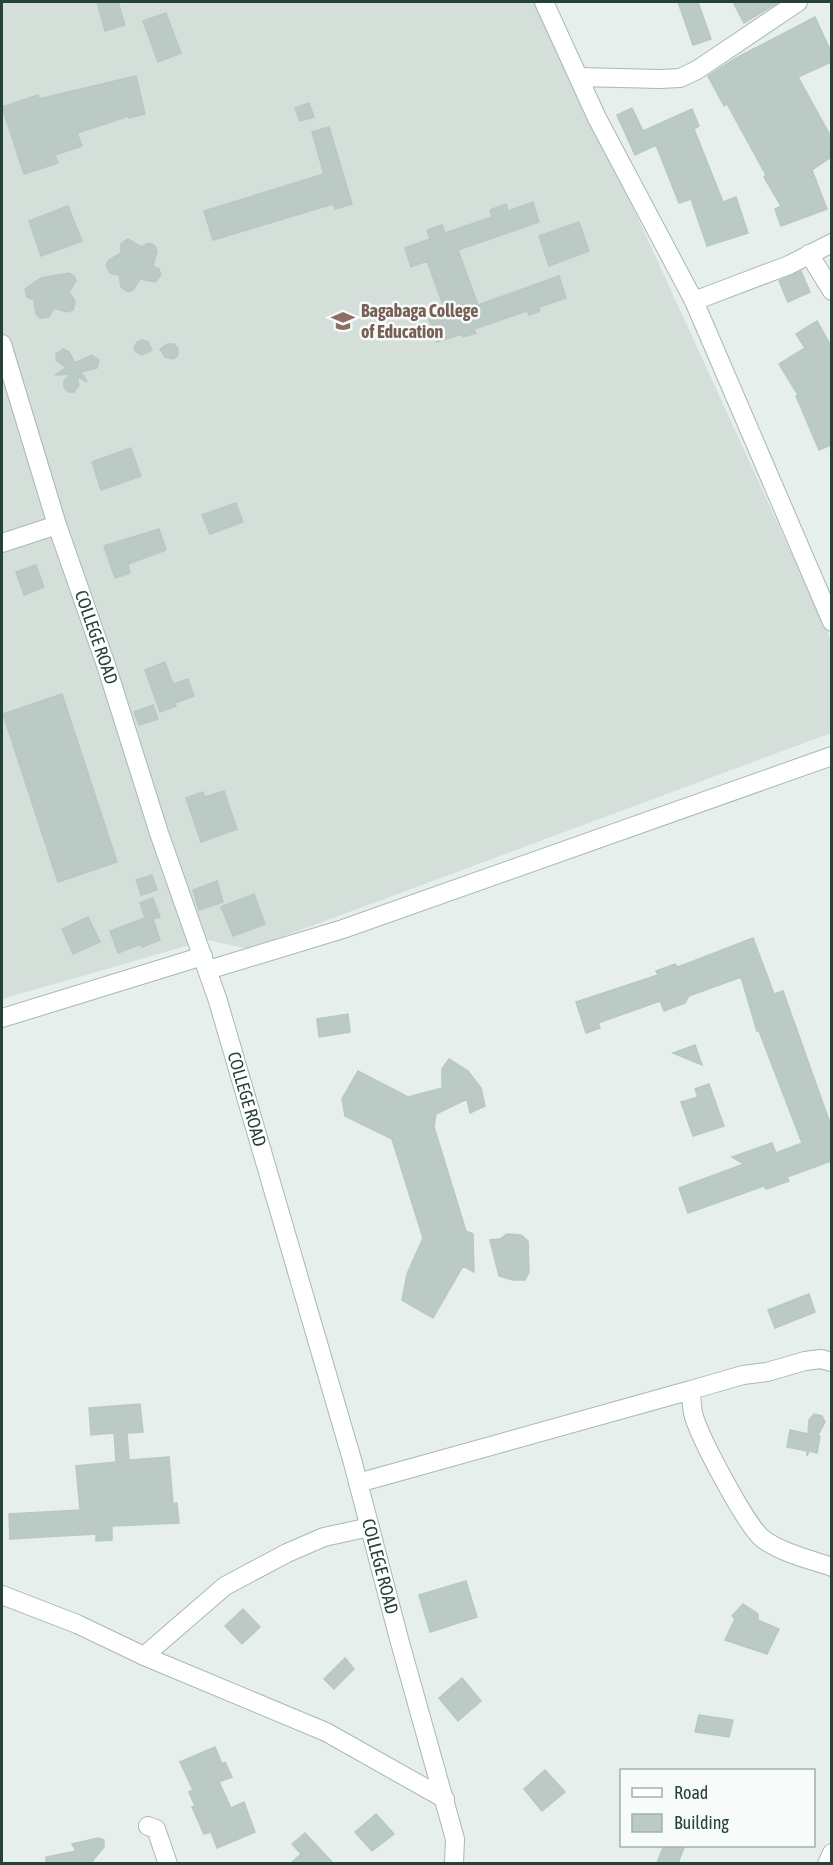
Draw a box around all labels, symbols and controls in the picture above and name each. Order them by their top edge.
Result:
place label: Bagabaga College of Education [361,300,478,342]
school or university icon: Bagabaga College of Education [330,308,356,334]
street label: COLLEGE ROAD [71,587,122,687]
street label: COLLEGE ROAD [223,1049,271,1149]
street label: COLLEGE ROAD [358,1516,403,1616]
legend [620,1769,815,1847]
text: Road [674,1782,708,1803]
text: Building [674,1812,729,1833]

